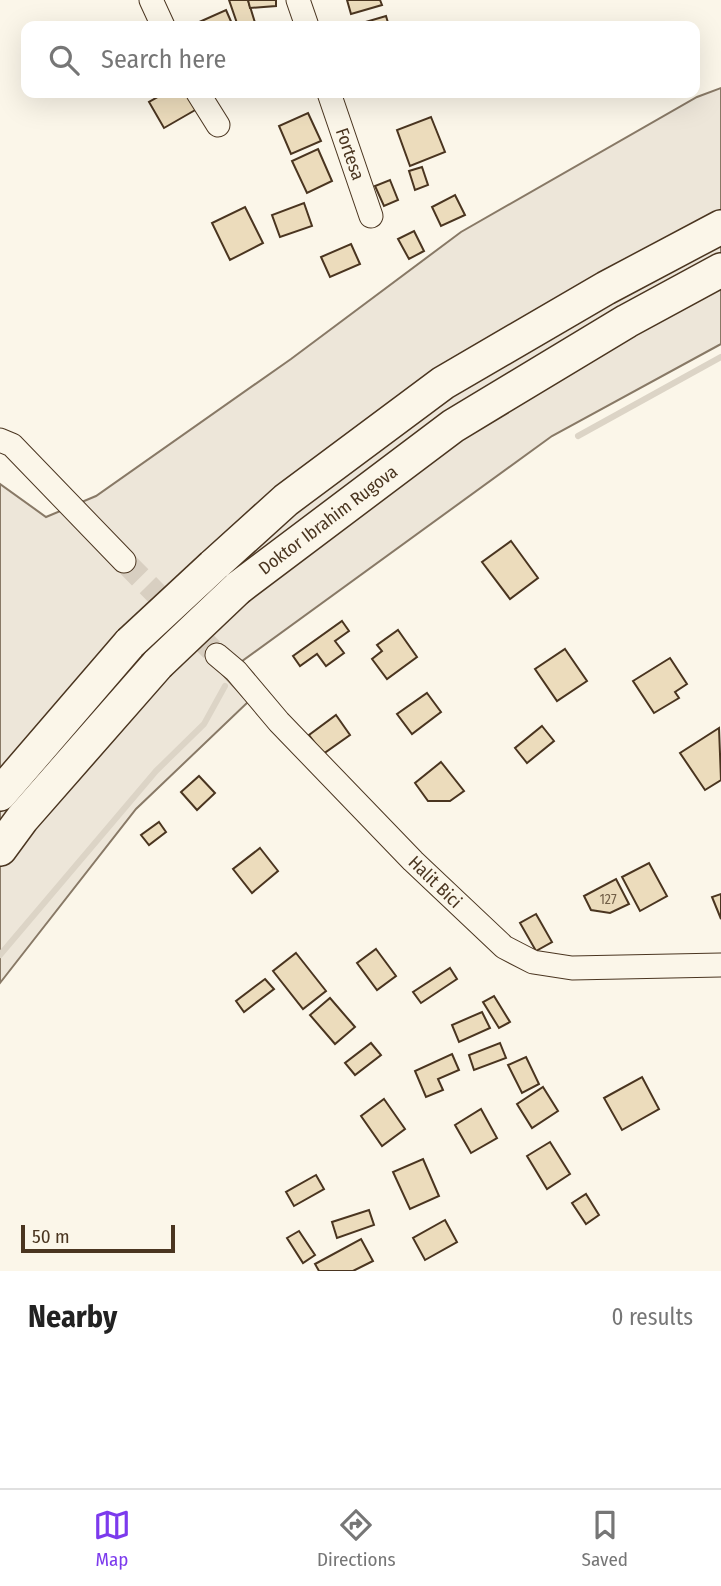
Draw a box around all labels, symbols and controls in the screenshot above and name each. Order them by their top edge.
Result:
search box [21,21,700,98]
icon: search [45,41,83,79]
text: Search here [101,44,226,75]
street label: Fortesa [331,125,369,183]
street label: Doktor Ibrahim Rugova [254,460,402,579]
street label: Halit Bici [404,851,466,913]
house number: 127 [599,891,617,908]
scale bar [21,1222,175,1254]
text: 50 m [32,1225,70,1248]
text: Nearby [28,1299,117,1335]
text: 0 results [612,1303,693,1331]
tab: Map [93,1506,131,1571]
tab: Directions [317,1506,396,1571]
tab: Saved [582,1506,628,1571]

